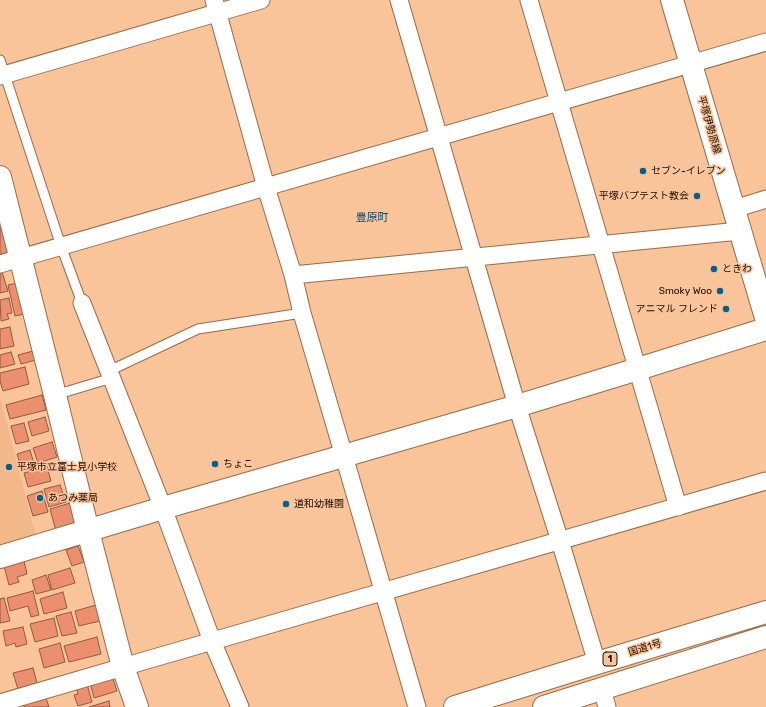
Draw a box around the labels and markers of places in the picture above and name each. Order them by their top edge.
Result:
place label: セブン-イレブン [651,165,726,177]
marker: セブン-イレブン [638,166,648,176]
place label: 平塚バプテスト教会 [599,190,689,202]
marker: 平塚バプテスト教会 [692,191,702,201]
place label: ときわ [722,263,752,275]
marker: ときわ [709,264,719,274]
place label: Smoky Woo [659,285,712,297]
marker: Smoky Woo [715,286,725,296]
place label: アニマル フレンド [636,303,718,315]
marker: アニマル フレンド [721,304,731,314]
place label: ちょこ [223,458,253,470]
marker: ちょこ [210,459,220,469]
place label: 平塚市立富士見小学校 [17,461,117,473]
marker: 平塚市立富士見小学校 [4,462,14,472]
place label: あつみ薬局 [48,492,98,504]
marker: あつみ薬局 [35,493,45,503]
place label: 道和幼稚園 [294,498,344,510]
marker: 道和幼稚園 [281,499,291,509]

